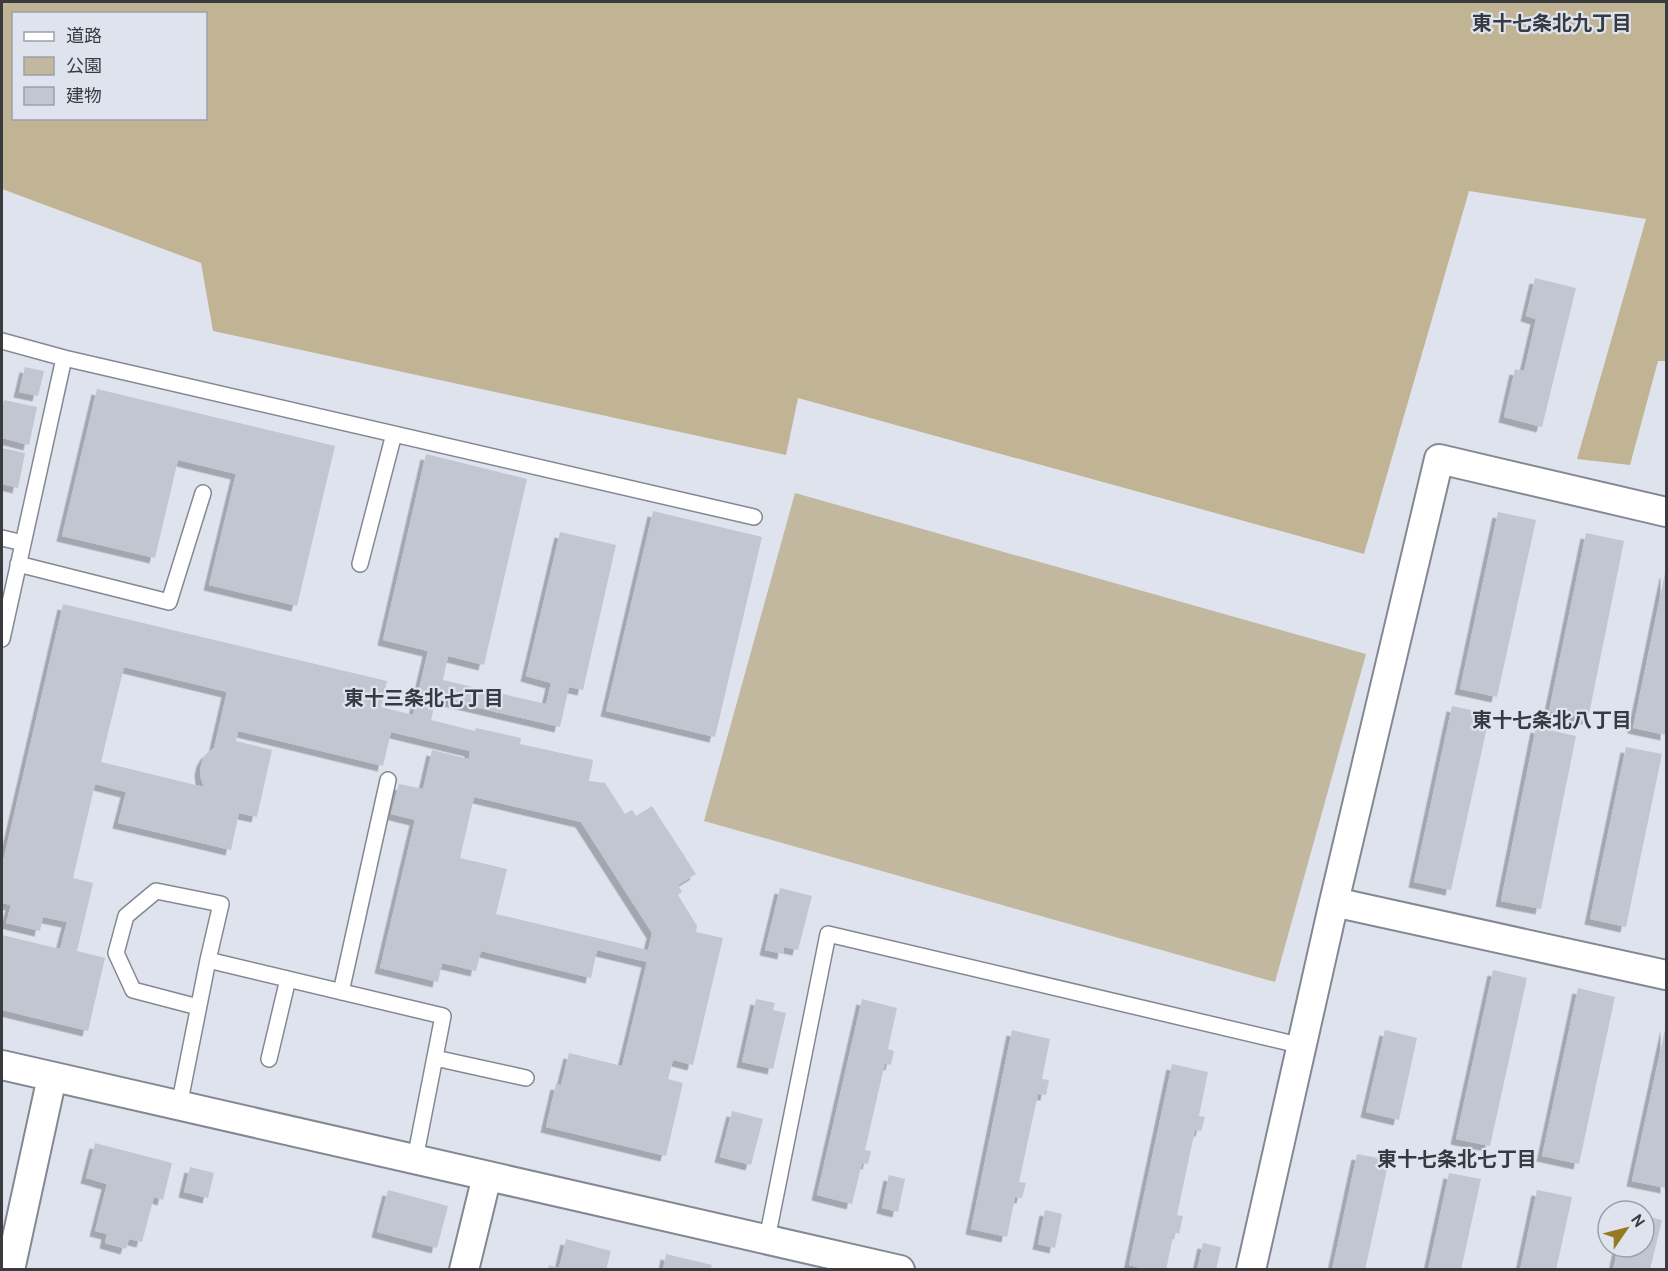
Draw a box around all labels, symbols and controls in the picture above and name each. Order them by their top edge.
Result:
district label: 東十七条北九丁目 [1472,11,1632,35]
legend [12,12,207,120]
text: 道路 [66,25,102,47]
text: 公園 [66,55,102,77]
text: 建物 [66,85,102,107]
district label: 東十三条北七丁目 [344,686,504,710]
district label: 東十七条北八丁目 [1472,708,1632,732]
district label: 東十七条北七丁目 [1377,1147,1537,1171]
north arrow [1596,1199,1656,1259]
text: N [1627,1211,1649,1231]

